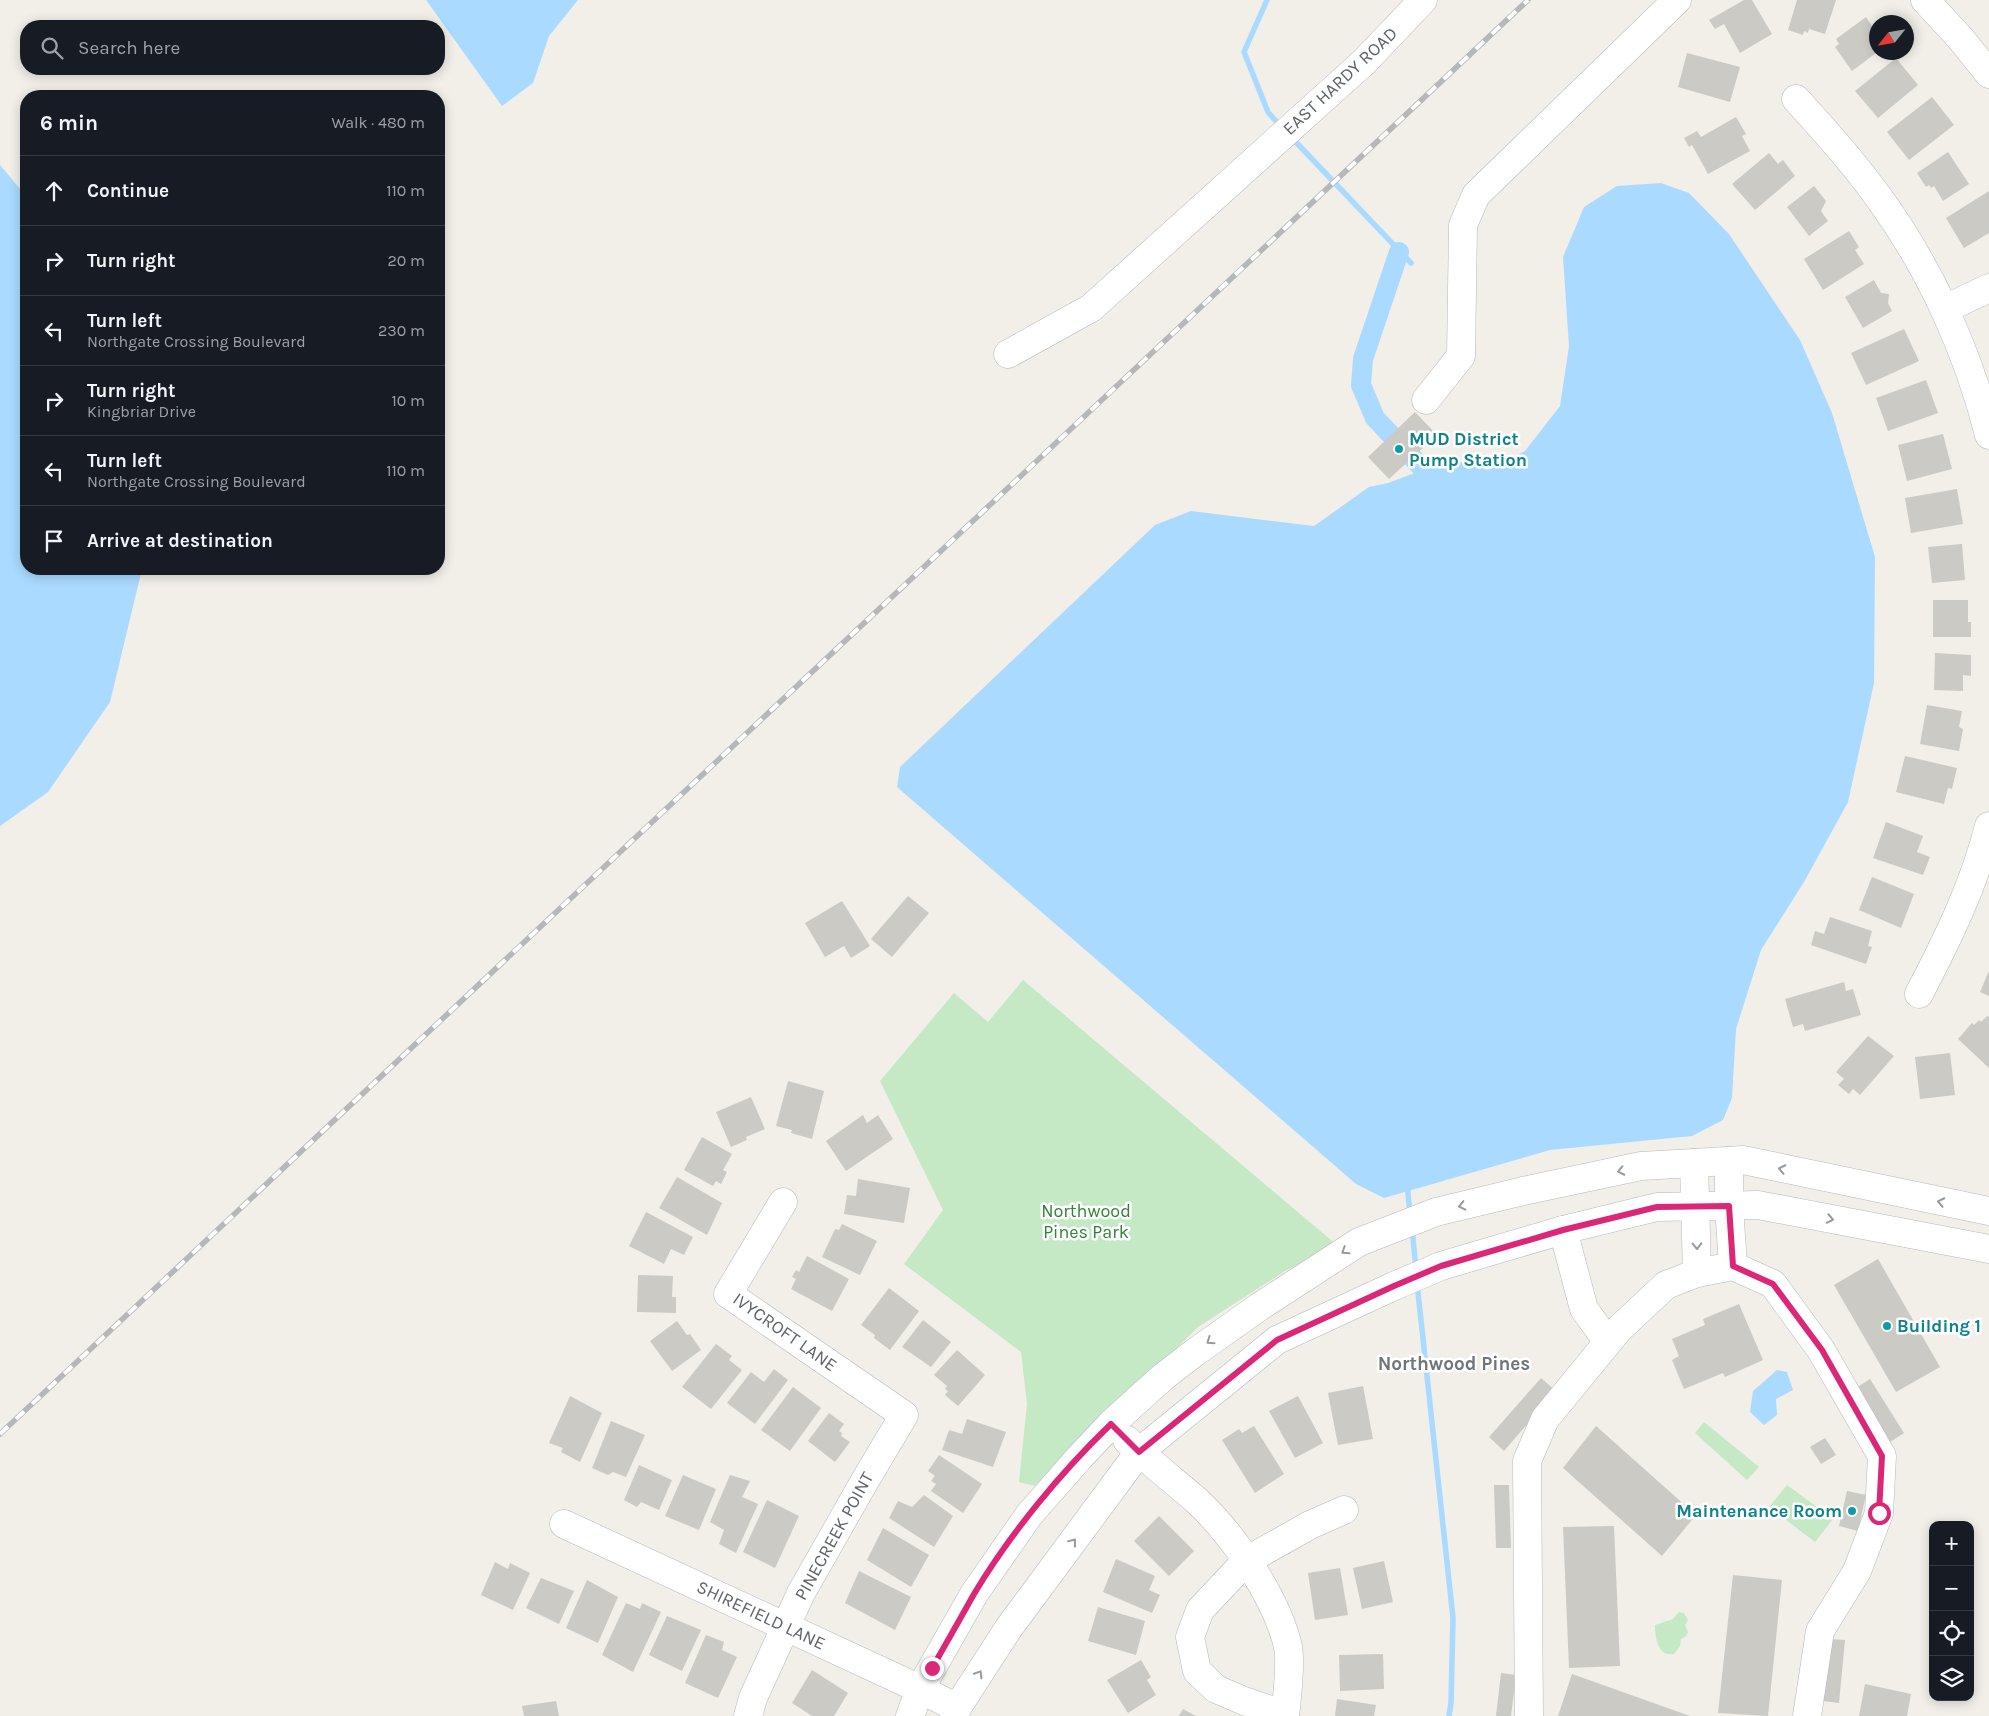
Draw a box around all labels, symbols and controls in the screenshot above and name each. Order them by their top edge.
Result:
north arrow [1869,15,1914,60]
search box [20,20,445,75]
street label: EAST HARDY ROAD [1278,22,1402,140]
icon: search [38,34,66,62]
text: Search here [78,37,180,59]
text: 6 min [40,111,98,135]
text: Walk · 480 m [331,113,425,132]
icon: ahead [40,177,68,205]
text: Continue [87,180,169,202]
text: 110 m [386,181,425,200]
icon: right [40,247,68,275]
text: Turn right [87,250,176,272]
text: 20 m [387,251,425,270]
text: Turn left [87,310,162,332]
icon: left [40,317,68,345]
text: 230 m [378,321,425,340]
text: Northgate Crossing Boulevard [87,332,306,351]
text: Turn right [87,380,176,402]
icon: right [40,387,68,415]
text: 10 m [391,391,425,410]
text: Kingbriar Drive [87,402,196,421]
place label: MUD District Pump Station [1409,428,1527,471]
marker: MUD District Pump Station [1393,443,1405,455]
text: Turn left [87,450,162,472]
icon: left [40,457,68,485]
text: 110 m [386,461,425,480]
text: Northgate Crossing Boulevard [87,472,306,491]
icon: arrive [40,527,68,555]
text: Arrive at destination [87,530,273,552]
one-way arrow [1778,1164,1787,1174]
one-way arrow [1617,1165,1626,1175]
one-way arrow [1937,1197,1946,1207]
park label: Northwood Pines Park [1041,1200,1131,1243]
one-way arrow [1458,1200,1467,1211]
one-way arrow [1826,1213,1835,1223]
one-way arrow [1691,1242,1702,1250]
one-way arrow [1341,1244,1350,1254]
street label: IVYCROFT LANE [729,1288,841,1376]
place label: Building 1 [1897,1315,1981,1337]
marker: Building 1 [1881,1320,1893,1332]
one-way arrow [1206,1335,1216,1344]
district label: Northwood Pines [1378,1353,1530,1375]
street label: PINECREEK POINT [790,1468,878,1604]
place label: Maintenance Room [1676,1500,1842,1522]
route start [1868,1502,1891,1525]
marker: Maintenance Room [1846,1505,1858,1517]
map controls [1929,1521,1974,1701]
button: + [1929,1521,1974,1566]
one-way arrow [1067,1538,1076,1548]
button: − [1929,1566,1974,1611]
street label: SHIREFIELD LANE [693,1576,829,1654]
button: locate [1929,1611,1974,1656]
button: layers [1929,1656,1974,1701]
route end [921,1657,944,1680]
one-way arrow [972,1670,982,1679]

